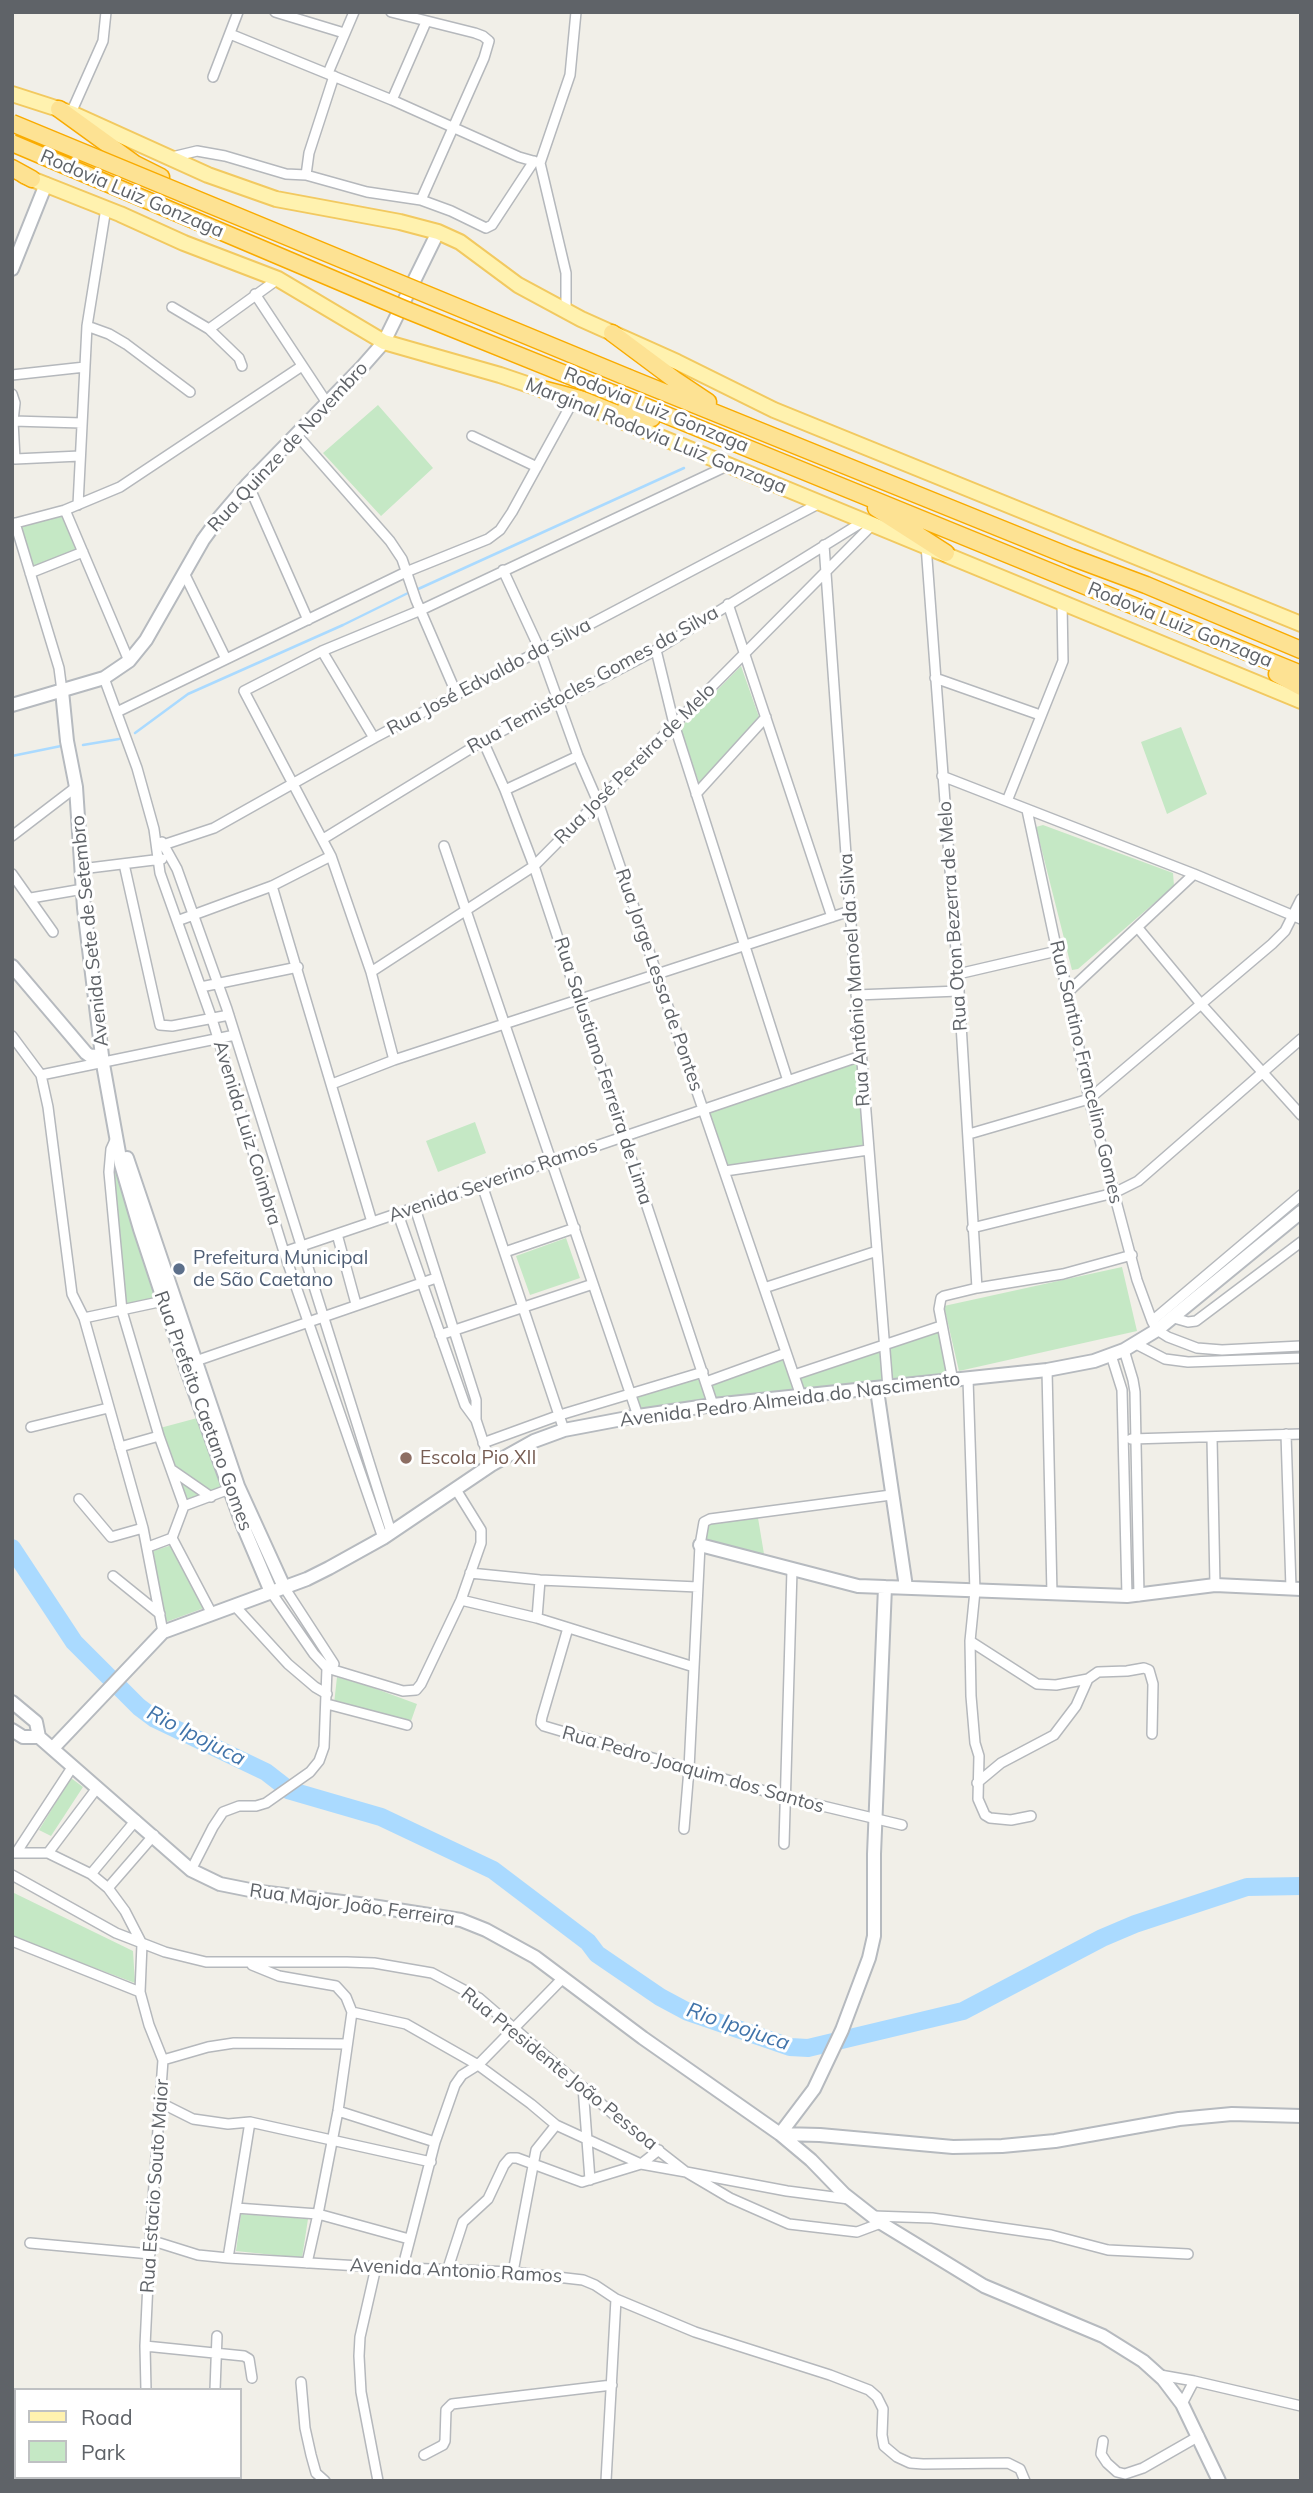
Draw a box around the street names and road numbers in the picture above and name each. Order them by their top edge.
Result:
street label: Rodovia Luiz Gonzaga [37,145,227,243]
street label: Rua Quinze de Novembro [203,357,373,537]
street label: Rodovia Luiz Gonzaga [560,362,752,458]
street label: Marginal Rodovia Luiz Gonzaga [522,373,790,499]
street label: Rodovia Luiz Gonzaga [1084,577,1276,673]
street label: Rua Temistocles Gomes da Silva [463,601,723,759]
street label: Rua José Edvaldo da Silva [383,613,595,741]
street label: Rua José Pereira de Melo [550,679,720,849]
street label: Rua Oton Bezerra de Melo [934,800,972,1032]
street label: Avenida Sete de Setembro [67,814,113,1048]
street label: Rua Antônio Manoel da Silva [835,853,875,1107]
street label: Rua Jorge Lessa de Pontes [610,866,708,1094]
street label: Rua Salustiano Ferreira de Lima [549,934,657,1208]
street label: Rua Santino Francelino Gomes [1045,938,1127,1206]
street label: Avenida Luiz Coimbra [208,1038,286,1228]
street label: Avenida Severino Ramos [386,1135,600,1227]
street label: Rua Prefeito Caetano Gomes [149,1288,257,1534]
street label: Avenida Pedro Almeida do Nascimento [618,1368,962,1432]
street label: Rua Pedro Joaquim dos Santos [559,1722,827,1818]
street label: Rua Major João Ferreira [248,1879,456,1931]
street label: Rua Presidente João Pessoa [456,1983,662,2155]
street label: Rua Estacio Souto Maior [136,2078,174,2294]
street label: Avenida Antonio Ramos [349,2254,563,2288]

